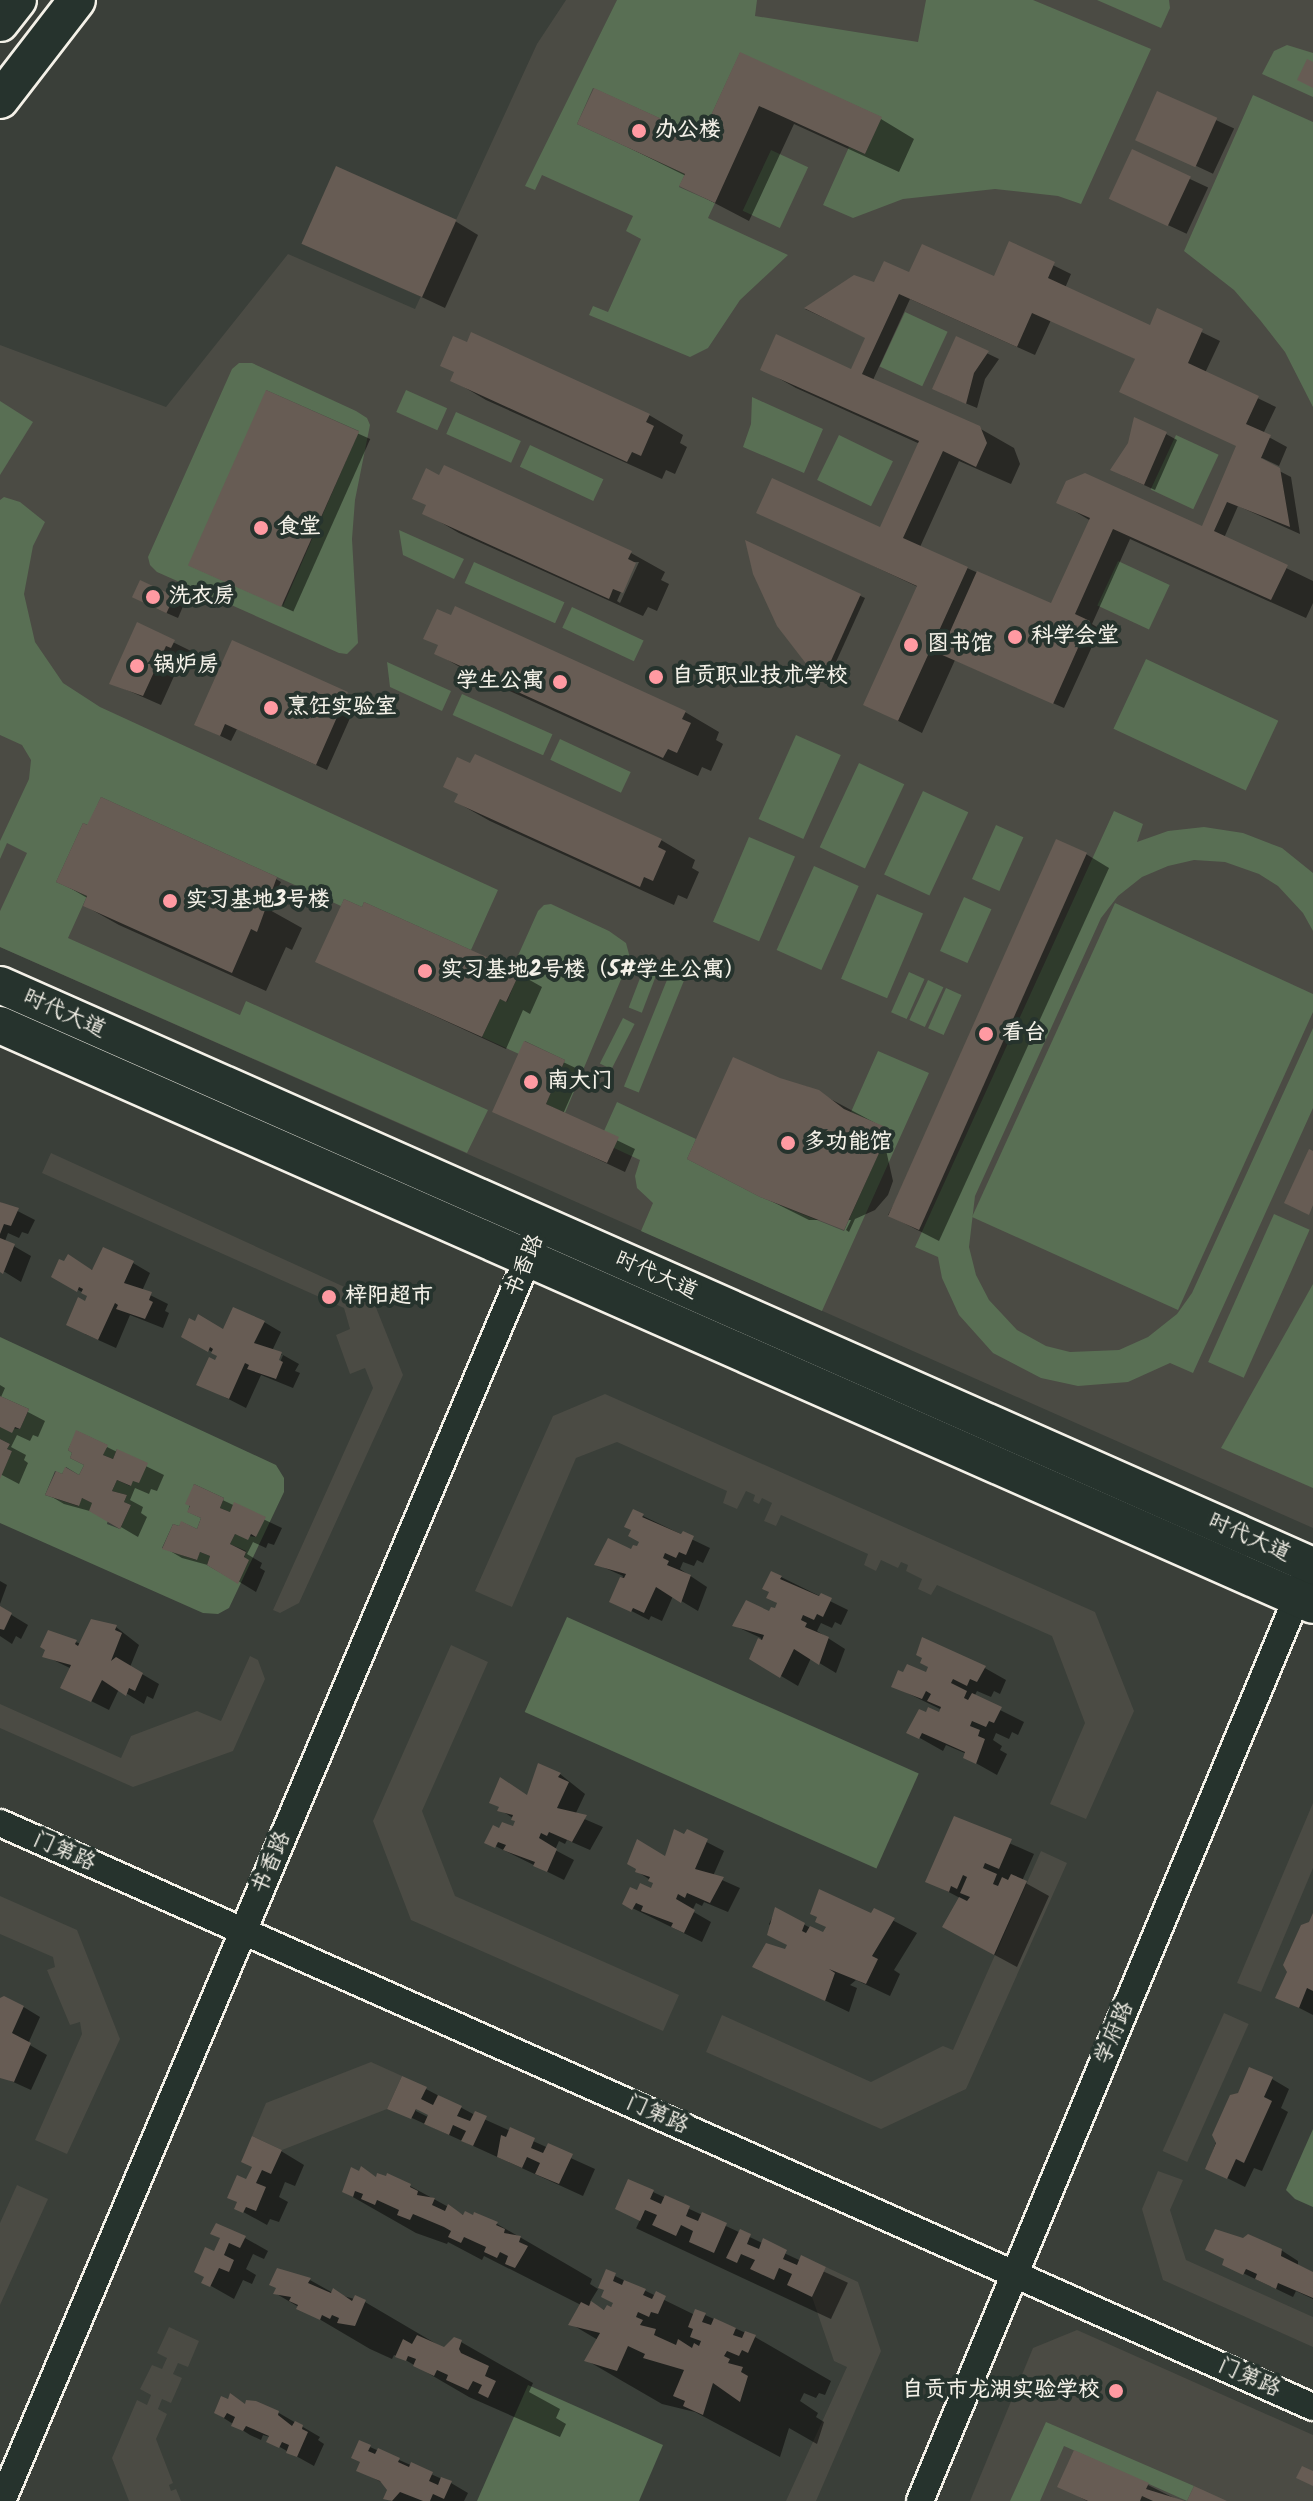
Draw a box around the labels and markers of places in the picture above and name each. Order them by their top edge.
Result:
place label: 办公楼 [655,118,721,144]
marker: 办公楼 [630,122,648,140]
place label: 食堂 [277,515,321,541]
marker: 食堂 [252,519,270,537]
place label: 洗衣房 [169,584,235,610]
marker: 洗衣房 [144,588,162,606]
place label: 科学会堂 [1031,624,1119,650]
marker: 科学会堂 [1006,628,1024,646]
place label: 图书馆 [927,632,993,658]
marker: 图书馆 [902,636,920,654]
place label: 锅炉房 [153,653,219,679]
marker: 锅炉房 [128,657,146,675]
place label: 自贡职业技术学校 [672,664,848,690]
marker: 自贡职业技术学校 [647,668,665,686]
place label: 学生公寓 [456,669,544,695]
marker: 学生公寓 [551,673,569,691]
place label: 烹饪实验室 [287,695,397,721]
marker: 烹饪实验室 [262,699,280,717]
place label: 实习基地3号楼 [186,888,330,914]
marker: 实习基地3号楼 [161,892,179,910]
place label: 实习基地2号楼（5#学生公寓） [441,958,746,984]
marker: 实习基地2号楼（5#学生公寓） [416,962,434,980]
place label: 看台 [1002,1021,1046,1047]
marker: 看台 [977,1025,995,1043]
place label: 南大门 [547,1069,613,1095]
marker: 南大门 [522,1073,540,1091]
place label: 多功能馆 [804,1130,892,1156]
marker: 多功能馆 [779,1134,797,1152]
place label: 梓阳超市 [345,1284,433,1310]
marker: 梓阳超市 [320,1288,338,1306]
place label: 自贡市龙湖实验学校 [902,2378,1100,2404]
marker: 自贡市龙湖实验学校 [1107,2382,1125,2400]

